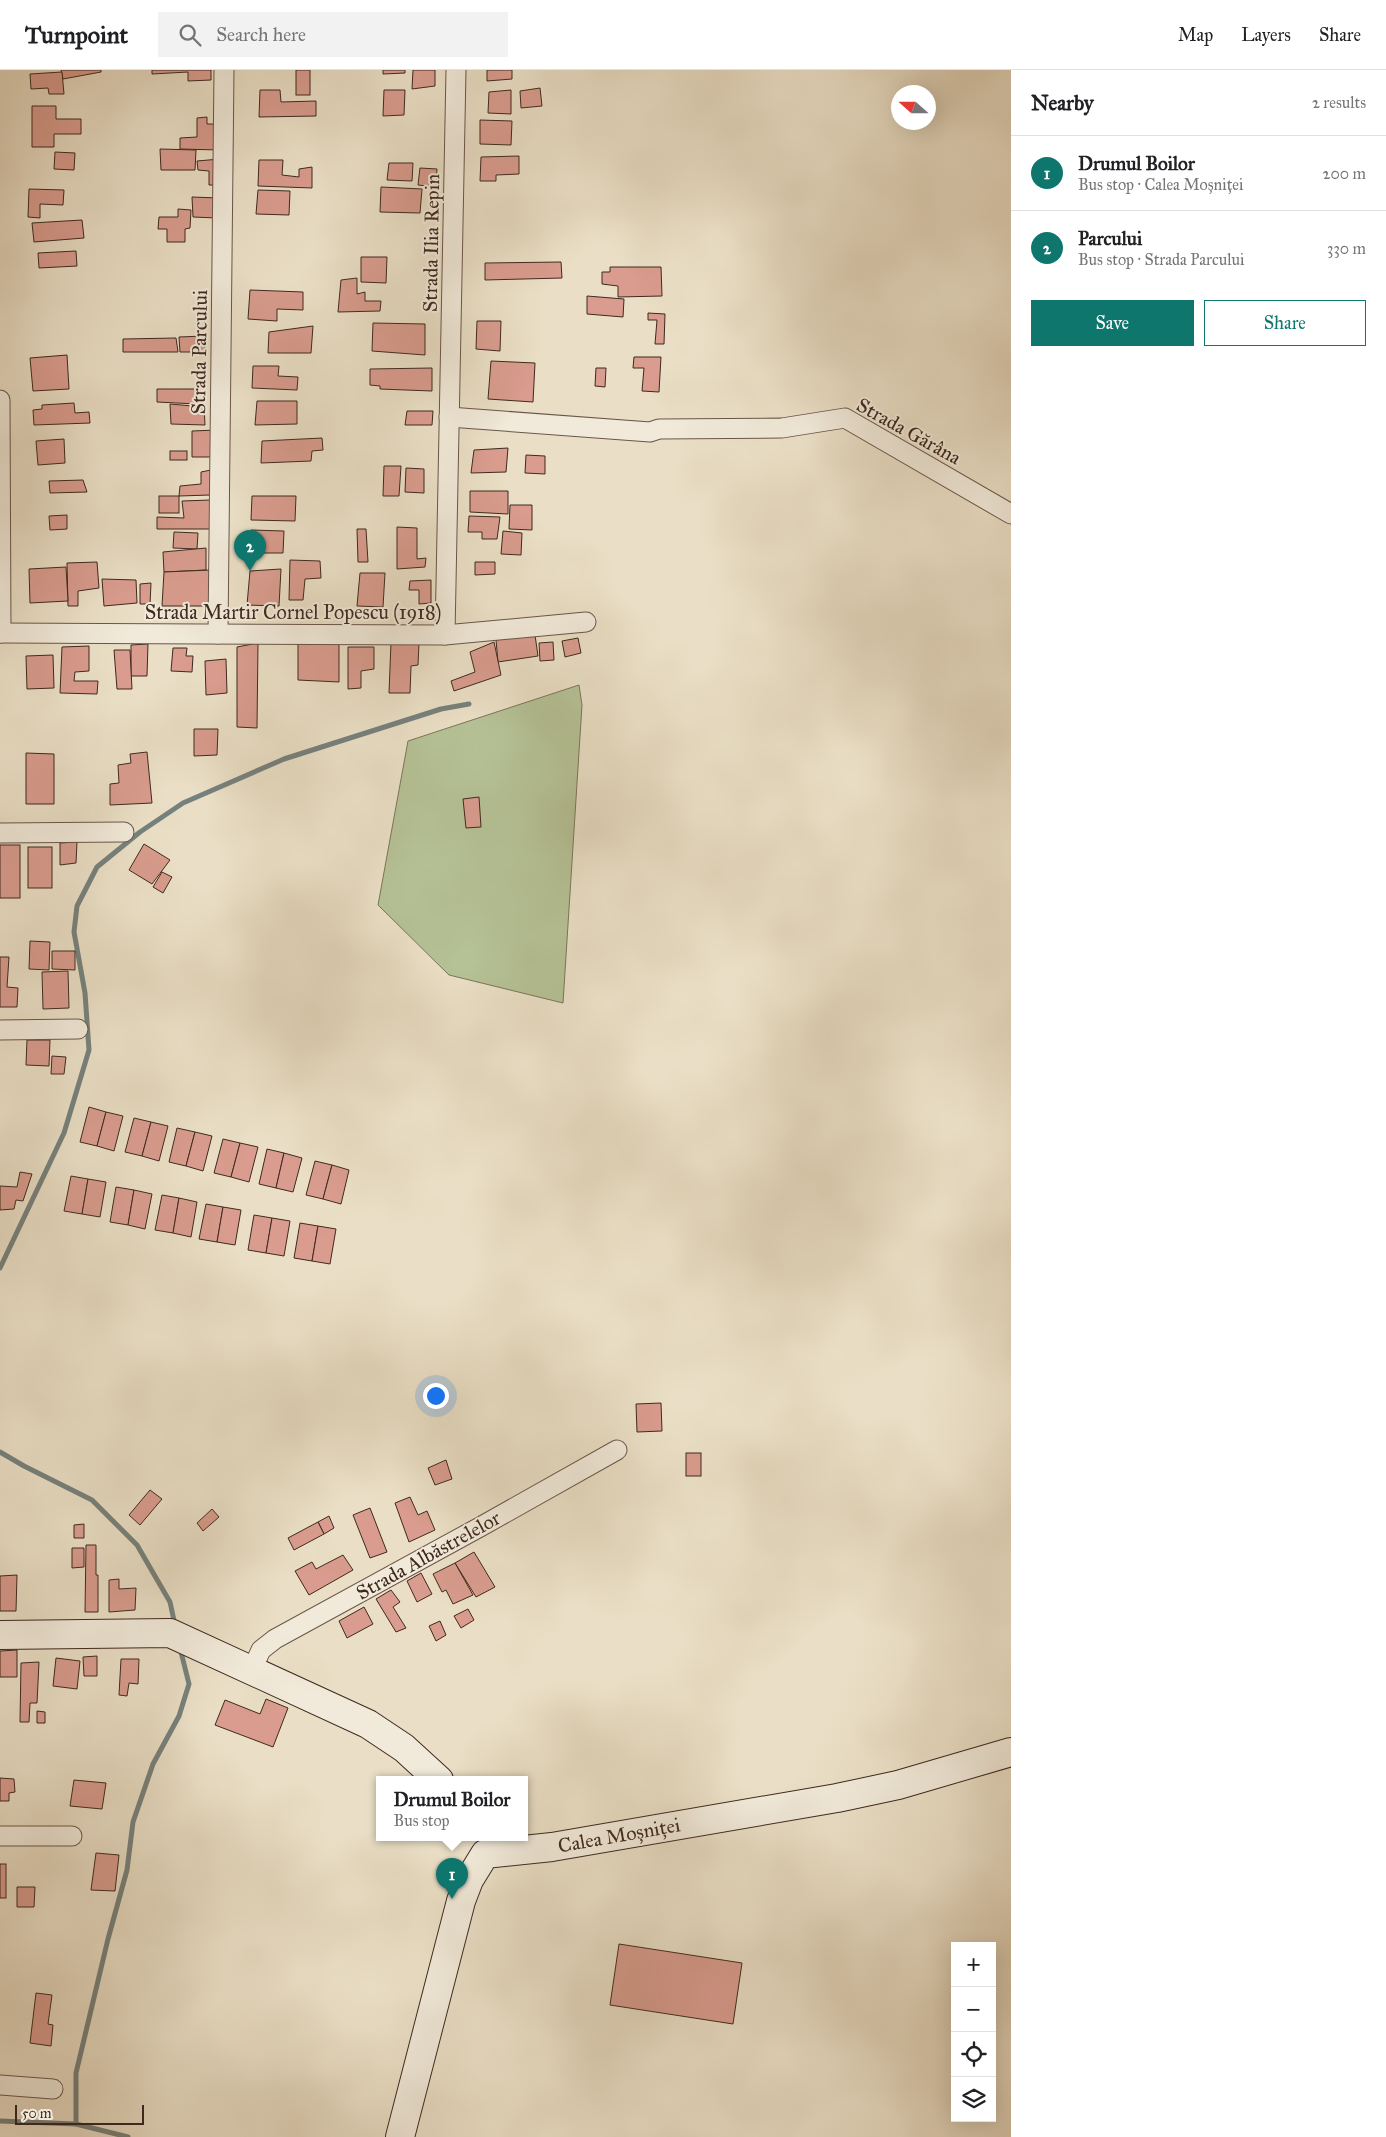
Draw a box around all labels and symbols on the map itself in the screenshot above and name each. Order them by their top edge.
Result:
north arrow [891,85,936,130]
street label: Strada Ilia Repin [418,174,444,312]
street label: Strada Parcului [186,289,212,415]
street label: Strada Gărâna [853,392,966,470]
pin: 2 [234,530,266,571]
street label: Strada Martir Cornel Popescu (1918) [145,600,441,625]
your location [423,1383,449,1409]
street label: Strada Albăstrelelor [352,1505,505,1605]
street label: Calea Moșniței [556,1812,682,1858]
pin: 1 [436,1858,468,1899]
scale bar [15,2102,144,2125]

